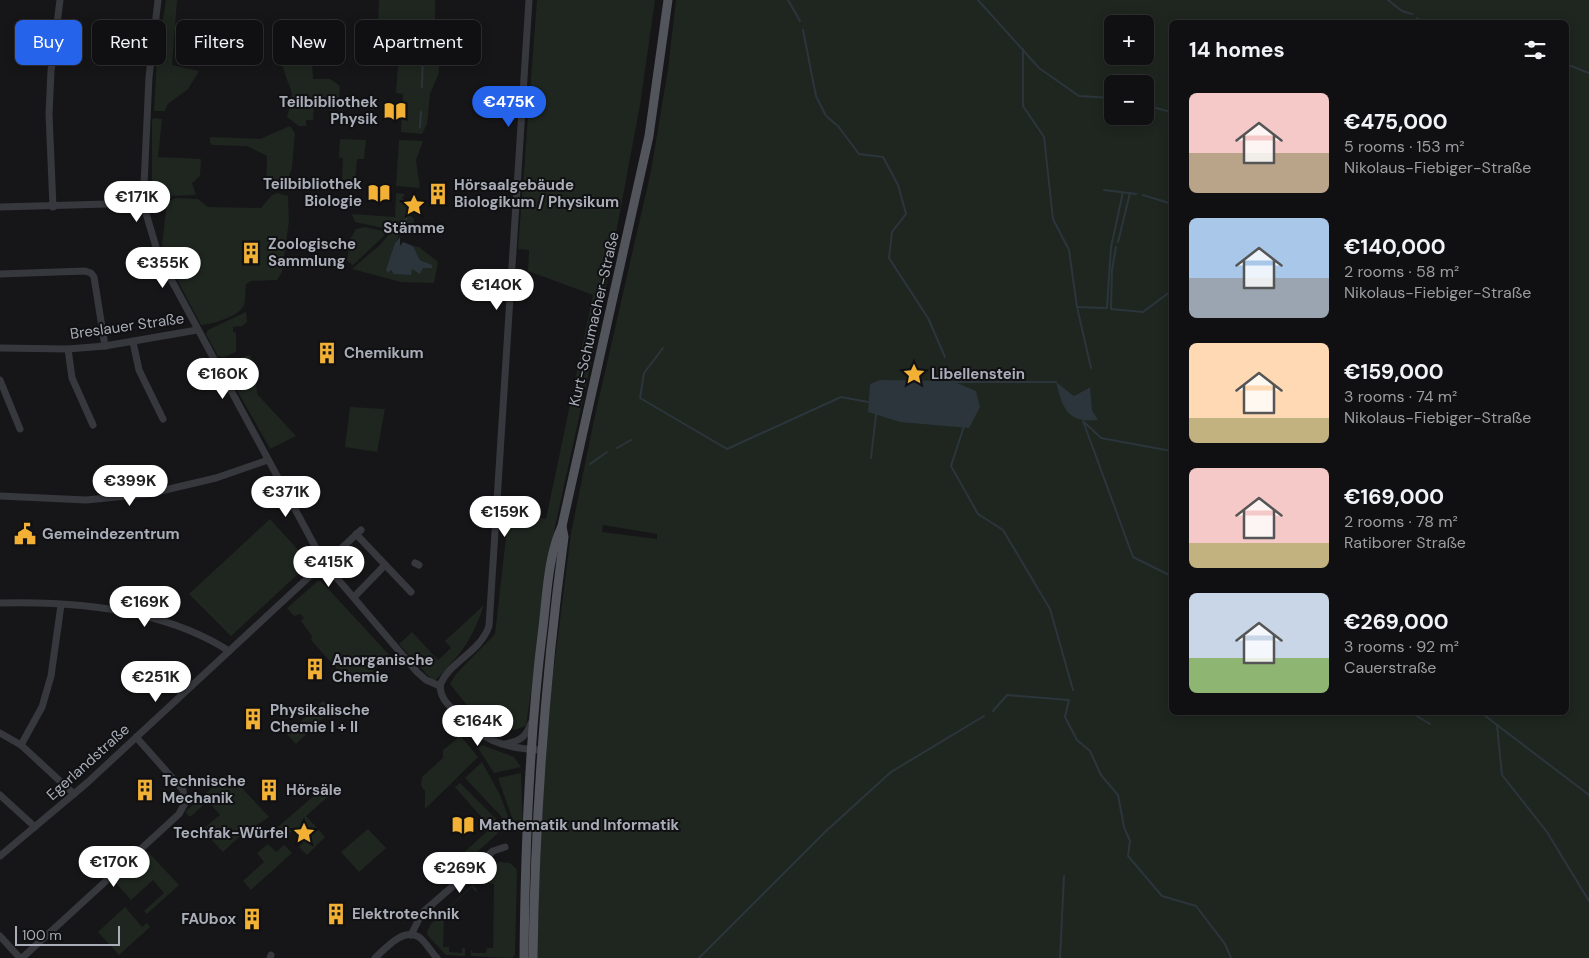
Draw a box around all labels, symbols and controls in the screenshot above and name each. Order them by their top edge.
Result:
map controls [1104,15,1154,125]
button: + [1104,15,1154,65]
chip: Buy [15,20,82,65]
chip: Rent [92,20,166,65]
chip: Filters [176,20,263,65]
chip: New [273,20,345,65]
chip: Apartment [355,20,481,65]
text: 14 homes [1189,36,1285,64]
icon: filters [1521,36,1549,64]
button: − [1104,75,1154,125]
pin: €475K [474,86,544,128]
text: €475K [483,91,535,112]
place label: Teilbibliothek Physik [279,92,378,129]
library icon: Teilbibliothek Physik [382,98,408,124]
text: €475,000 [1344,108,1448,136]
icon: home [1229,113,1289,173]
text: 5 rooms · 153 m² [1344,136,1465,157]
text: Nikolaus-Fiebiger-Straße [1344,157,1531,178]
place label: Teilbibliothek Biologie [263,174,362,211]
place label: Hörsaalgebäude Biologikum / Physikum [454,175,619,212]
pin: €171K [102,180,172,223]
library icon: Teilbibliothek Biologie [366,180,392,206]
building icon: Hörsaalgebäude Biologikum / Physikum [425,181,451,207]
text: €171K [115,186,159,207]
place icon: Stämme [401,192,427,218]
place label: Stämme [383,218,445,238]
street label: Kurt-Schumacher-Straße [564,230,624,408]
text: €140,000 [1344,233,1446,261]
place label: Zoologische Sammlung [268,234,356,271]
icon: home [1229,238,1289,298]
building icon: Zoologische Sammlung [238,240,264,266]
pin: €355K [128,246,198,289]
text: €355K [137,252,189,273]
text: 2 rooms · 58 m² [1344,261,1459,282]
pin: €140K [462,268,532,311]
text: €140K [472,274,522,295]
text: Nikolaus-Fiebiger-Straße [1344,282,1531,303]
street label: Breslauer Straße [69,308,185,344]
building icon: Chemikum [314,340,340,366]
place label: Chemikum [344,343,424,363]
pin: €160K [188,358,258,400]
text: €159,000 [1344,358,1444,386]
place icon: Libellenstein [901,361,927,387]
text: €160K [198,363,248,384]
icon: home [1229,363,1289,423]
place label: Libellenstein [931,364,1025,384]
text: 3 rooms · 74 m² [1344,386,1457,407]
text: Nikolaus-Fiebiger-Straße [1344,407,1531,428]
pin: €399K [95,464,165,507]
text: €399K [104,470,156,491]
pin: €371K [251,476,321,518]
text: €371K [262,481,310,502]
text: €169,000 [1344,483,1444,511]
icon: home [1229,488,1289,548]
pin: €159K [470,496,540,538]
text: €159K [481,501,529,522]
text: 2 rooms · 78 m² [1344,511,1458,532]
public building icon: Gemeindezentrum [12,521,38,547]
place label: Gemeindezentrum [42,524,180,544]
text: Ratiborer Straße [1344,532,1466,553]
pin: €415K [294,546,364,588]
text: €415K [304,551,354,572]
pin: €169K [110,586,180,628]
text: €169K [121,591,169,612]
text: €269,000 [1344,608,1448,636]
icon: home [1229,613,1289,673]
text: 3 rooms · 92 m² [1344,636,1459,657]
place label: Anorganische Chemie [332,650,433,687]
building icon: Anorganische Chemie [302,656,328,682]
text: Cauerstraße [1344,657,1436,678]
pin: €251K [121,660,191,703]
text: €251K [132,666,180,687]
place label: Physikalische Chemie I + II [270,700,370,737]
pin: €164K [443,704,513,747]
building icon: Physikalische Chemie I + II [240,706,266,732]
text: €164K [453,710,503,731]
street label: Egerlandstraße [42,719,134,805]
place label: Technische Mechanik [162,771,246,808]
building icon: Technische Mechanik [132,777,158,803]
building icon: Hörsäle [256,777,282,803]
place label: Hörsäle [286,780,342,800]
library icon: Mathematik und Informatik [450,812,476,838]
place label: Mathematik und Informatik [479,815,680,835]
place icon: Techfak-Würfel [291,820,317,846]
place label: Techfak-Würfel [173,823,288,843]
pin: €170K [79,846,149,888]
text: €170K [90,851,138,872]
pin: €269K [425,852,495,894]
text: €269K [434,857,486,878]
building icon: Elektrotechnik [323,901,349,927]
place label: Elektrotechnik [352,904,460,924]
building icon: FAUbox [239,906,265,932]
place label: FAUbox [181,909,236,929]
scale bar [15,923,120,946]
text: 100 m [22,926,62,944]

